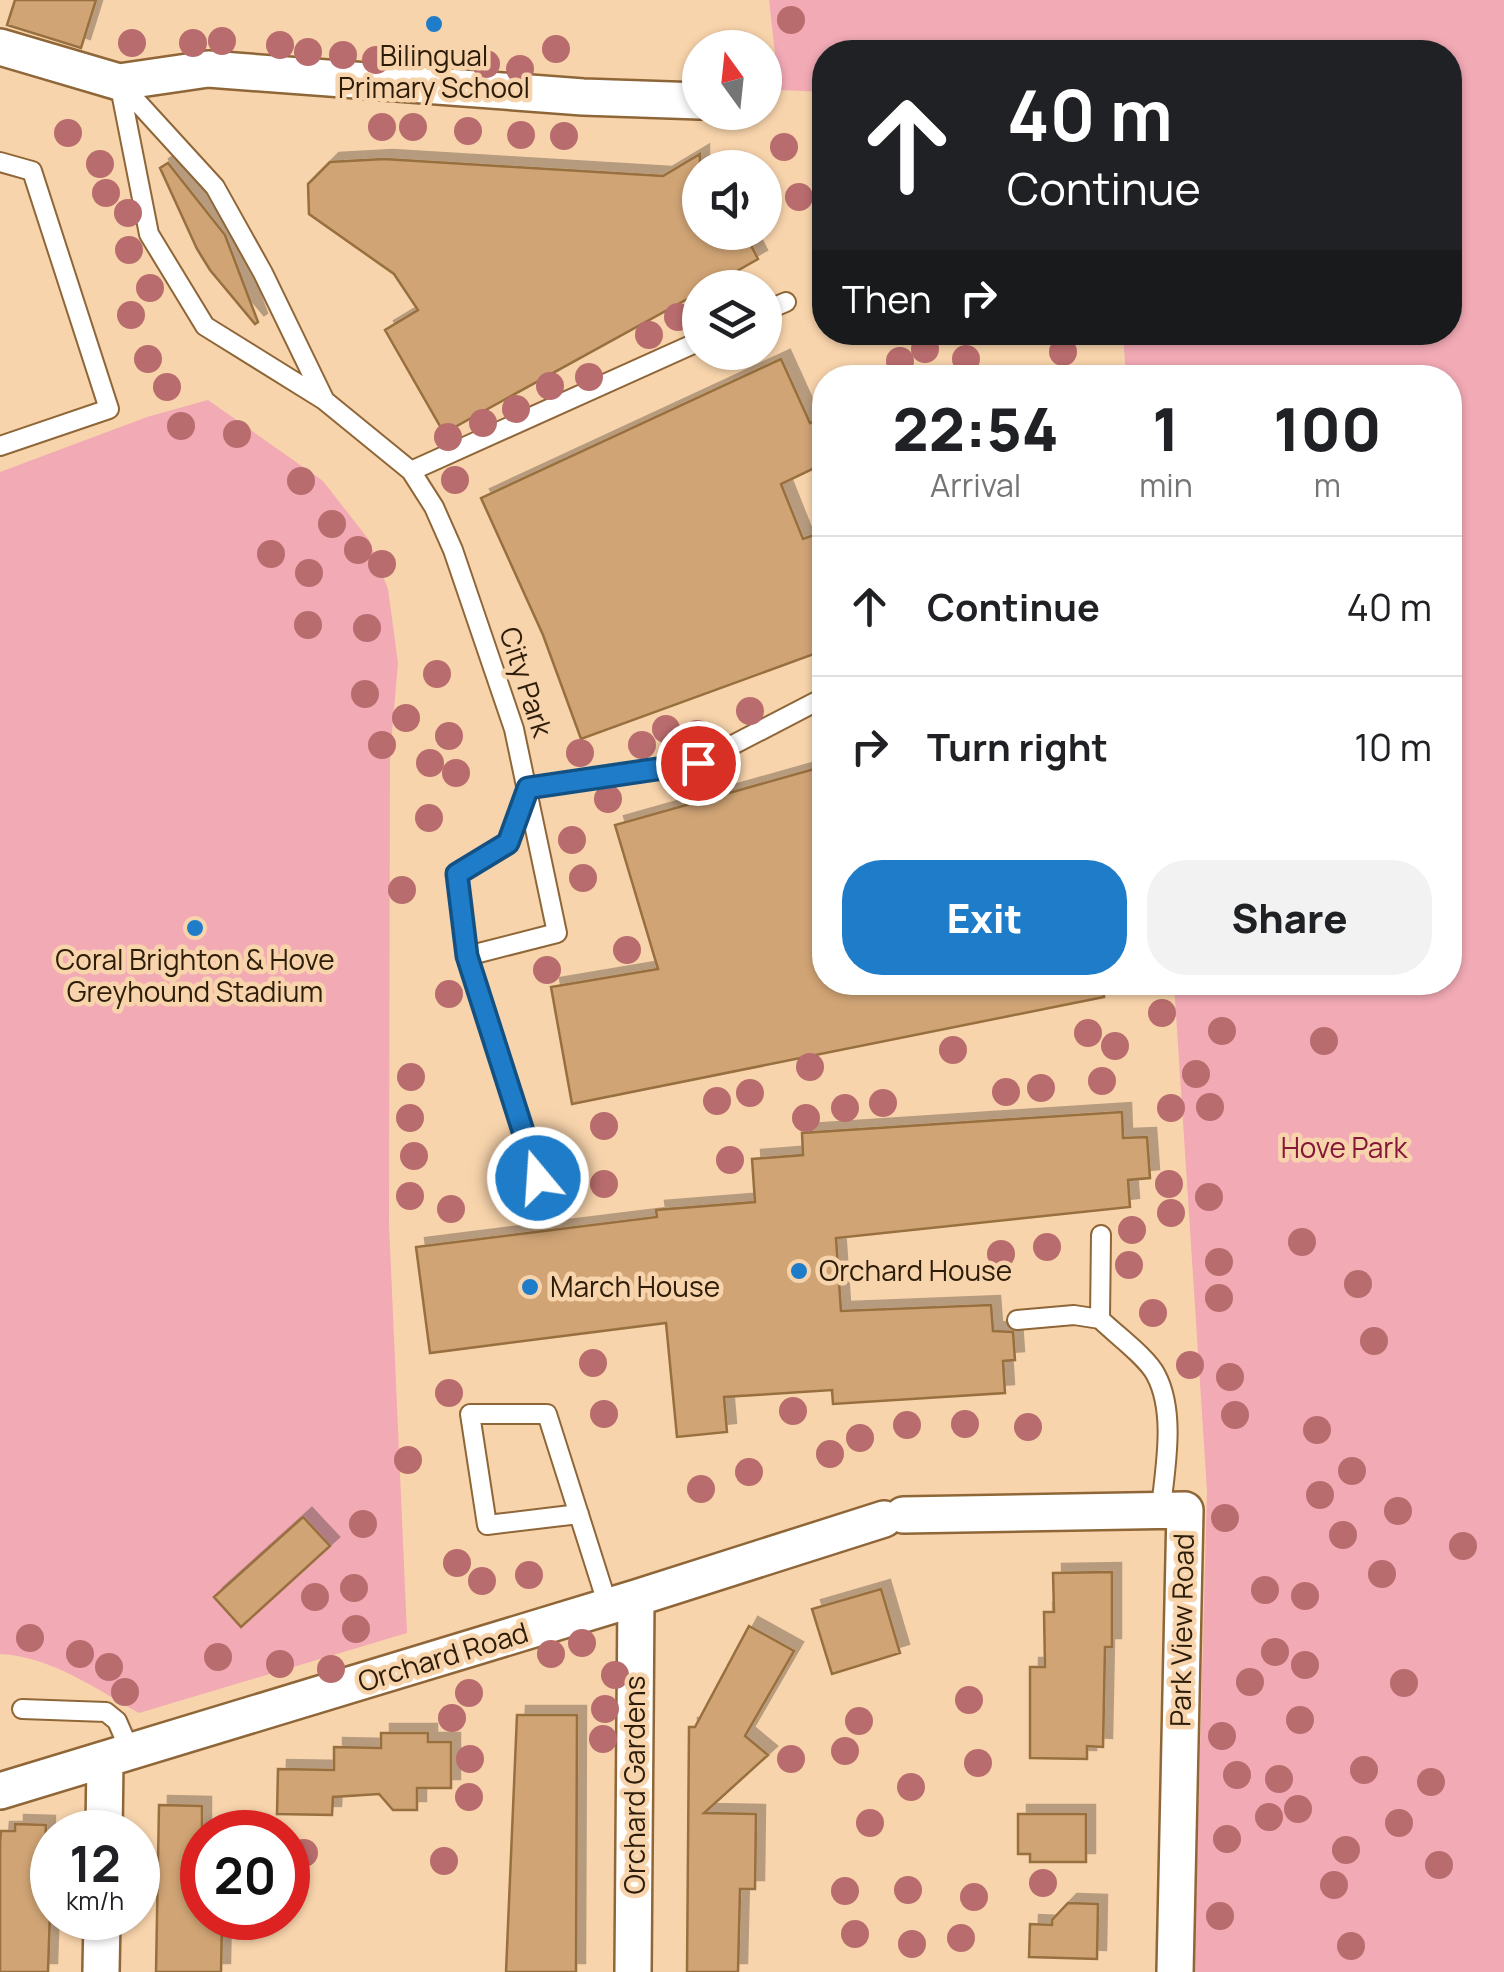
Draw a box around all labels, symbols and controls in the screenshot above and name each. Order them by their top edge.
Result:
marker: Bilingual Primary School [423,13,445,35]
north arrow [682,30,782,130]
map controls [682,30,782,370]
place label: Bilingual Primary School [338,36,530,106]
text: 40 m [1007,66,1173,162]
icon: ahead [842,80,972,210]
button: sound [682,150,782,250]
text: Continue [1007,157,1201,219]
button: layers [682,270,782,370]
icon: right [951,270,1006,325]
text: Then [842,272,931,324]
text: 22:54 [893,387,1059,469]
text: 1 [1152,387,1180,469]
text: 100 [1273,387,1381,469]
text: Arrival [930,463,1021,507]
text: min [1139,463,1193,507]
text: m [1314,463,1341,507]
icon: ahead [842,579,897,634]
text: Continue [927,580,1100,632]
text: 40 m [1347,580,1432,632]
street label: City Park [491,622,563,743]
icon: right [842,719,897,774]
text: Turn right [927,720,1108,772]
text: 10 m [1354,720,1432,772]
pin [656,721,741,806]
icon: arrive [671,736,726,791]
button: Exit [842,860,1127,975]
button: Share [1147,860,1432,975]
marker: Coral Brighton & Hove Greyhound Stadium [184,917,206,939]
place label: Coral Brighton & Hove Greyhound Stadium [55,940,335,1010]
position arrow [486,1126,590,1230]
park label: Hove Park [1281,1128,1408,1166]
place label: Orchard House [819,1251,1012,1289]
marker: Orchard House [788,1260,810,1282]
place label: March House [550,1267,720,1305]
marker: March House [519,1276,541,1298]
street label: Park View Road [1160,1533,1202,1727]
street label: Orchard Road [353,1612,532,1700]
street label: Orchard Gardens [615,1676,653,1894]
speed limit sign: 20 [180,1810,310,1940]
text: 12 [69,1829,121,1897]
text: km/h [66,1883,124,1918]

